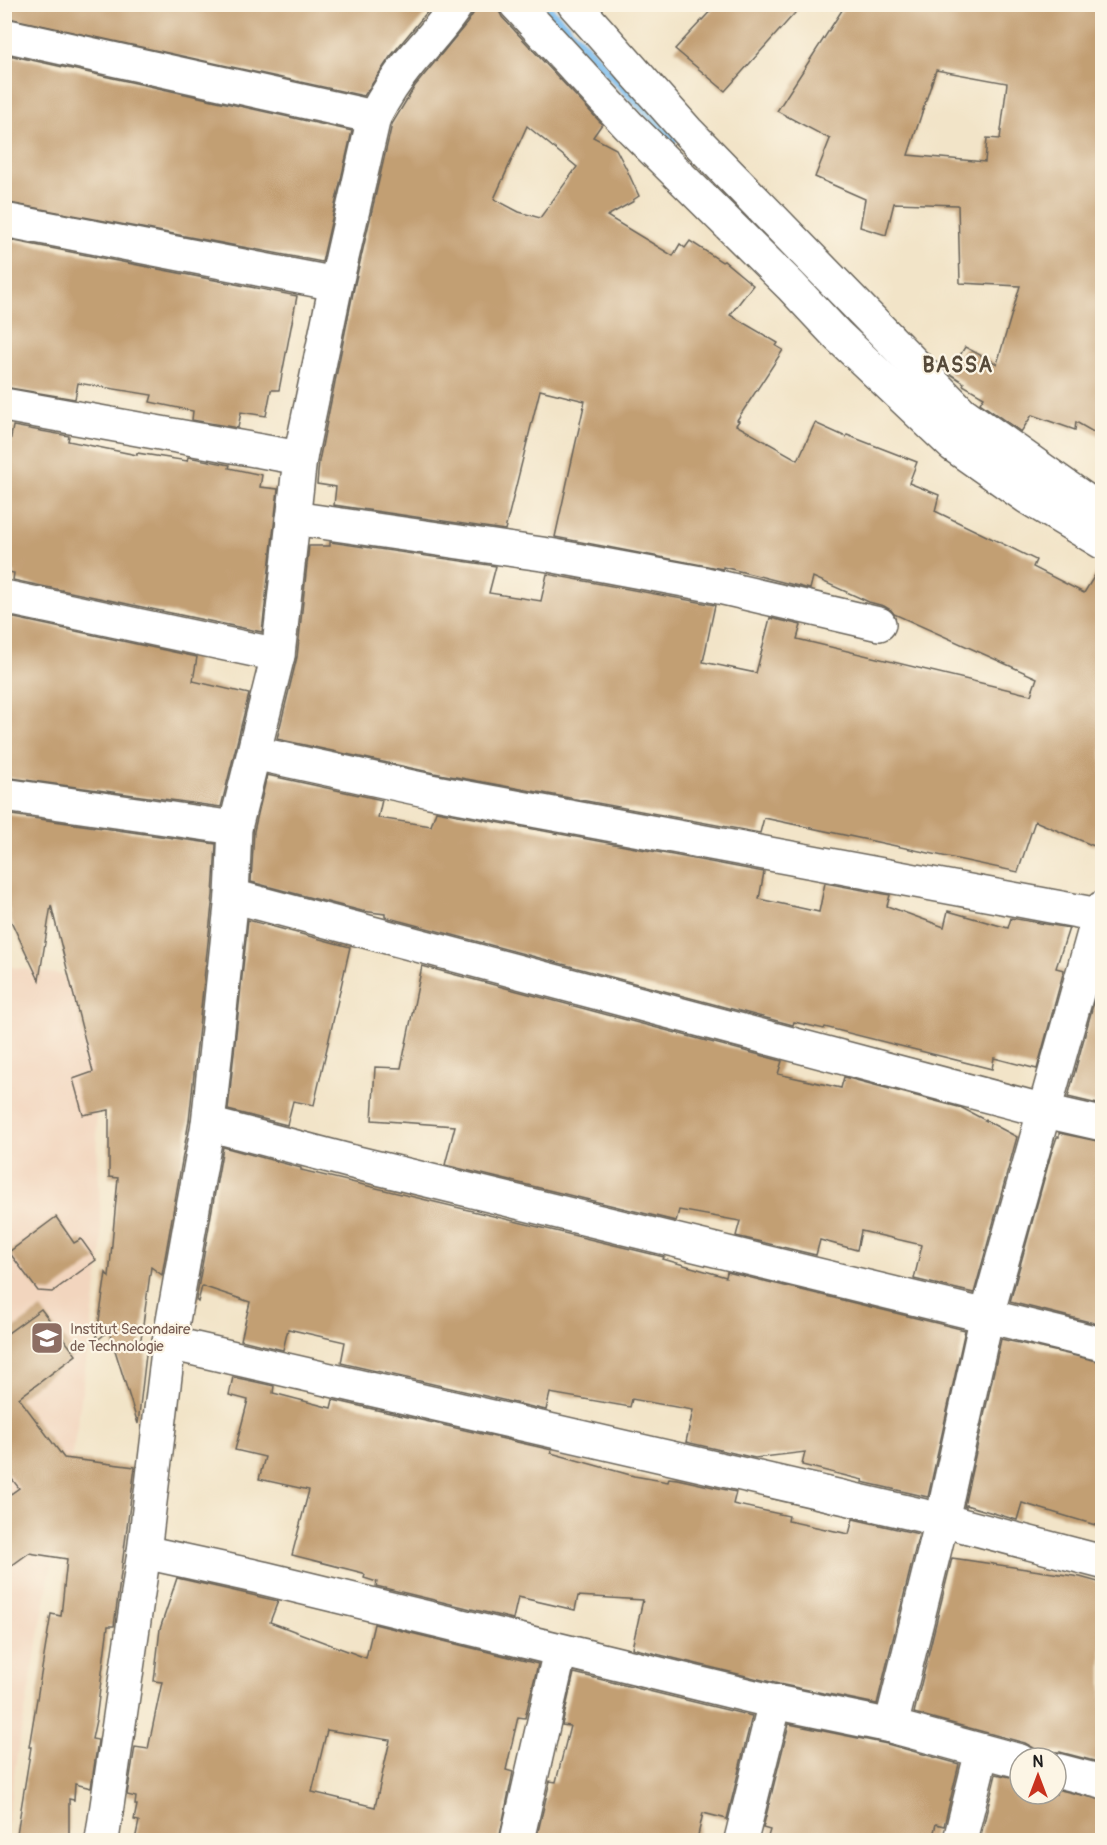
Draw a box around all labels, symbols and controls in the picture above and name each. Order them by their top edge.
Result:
district label: BASSA [922,352,994,379]
school or university icon: Institut Secondaire de Technologie [29,1320,65,1356]
place label: Institut Secondaire de Technologie [70,1320,191,1356]
north arrow [1008,1746,1068,1806]
text: N [1033,1752,1044,1772]

